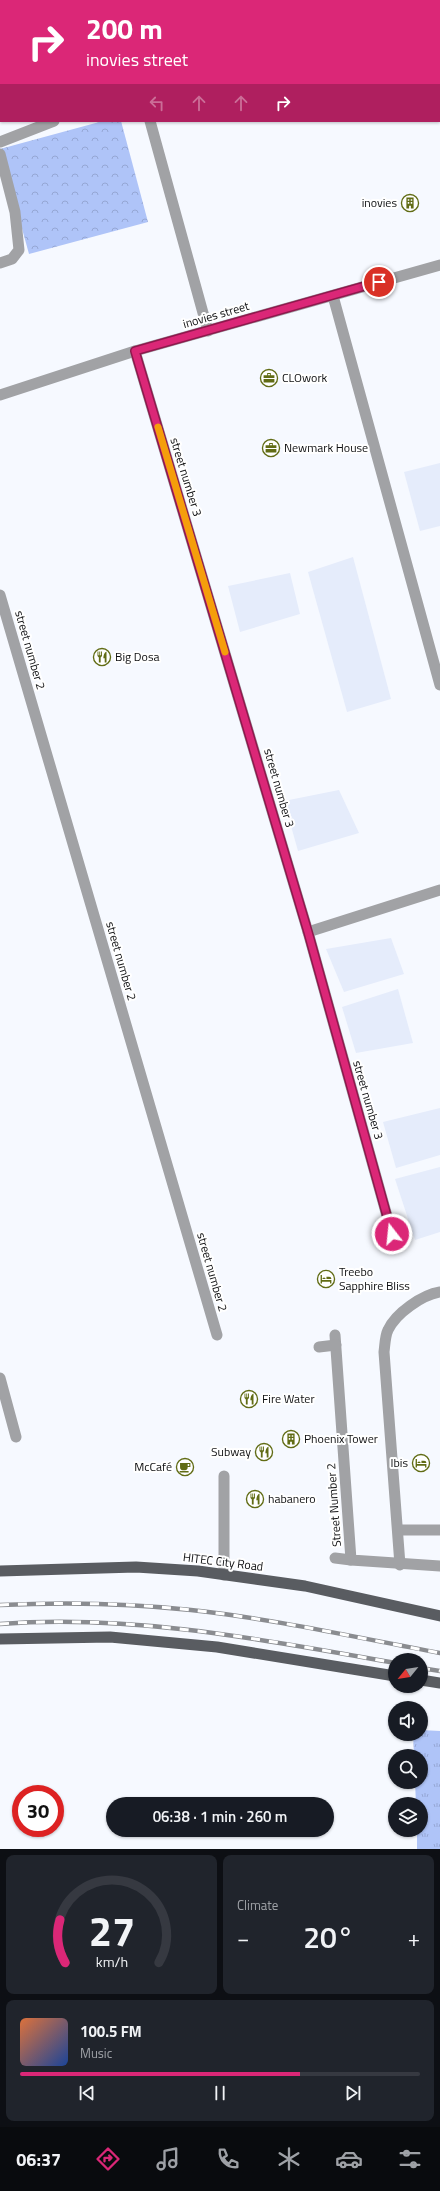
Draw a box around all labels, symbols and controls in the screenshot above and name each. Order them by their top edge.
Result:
text: 200 m [86,7,163,50]
icon: right [20,16,72,68]
text: inovies street [86,46,188,73]
icon: left [146,92,168,114]
icon: ahead [188,92,210,114]
icon: ahead [230,92,252,114]
icon: right [272,92,294,114]
place label: inovies [362,193,397,212]
building icon: inovies [400,193,420,213]
pin [362,265,396,299]
icon: arrive [368,271,390,293]
street label: inovies street [181,296,252,333]
office icon: CLOwork [259,368,279,388]
place label: CLOwork [282,368,328,387]
street label: street number 3 [165,435,207,519]
office icon: Newmark House [261,438,281,458]
place label: Newmark House [284,438,368,457]
street label: street number 2 [10,608,51,692]
restaurant icon: Big Dosa [92,647,112,667]
place label: Big Dosa [115,647,160,666]
street label: street number 3 [259,746,300,830]
street label: street number 2 [101,919,142,1003]
street label: street number 3 [348,1058,389,1142]
position arrow [371,1213,413,1255]
street label: street number 2 [192,1230,233,1314]
place label: Treebo Sapphire Bliss [339,1262,410,1295]
hotel icon: Treebo Sapphire Bliss [316,1269,336,1289]
restaurant icon: Fire Water [239,1389,259,1409]
place label: Fire Water [262,1389,315,1408]
building icon: Phoenix Tower [281,1429,301,1449]
place label: Phoenix Tower [304,1429,378,1448]
place label: Subway [211,1442,251,1461]
restaurant icon: Subway [254,1442,274,1462]
place label: Ibis [391,1453,408,1472]
hotel icon: Ibis [411,1453,431,1473]
place label: McCafé [134,1457,172,1476]
cafe icon: McCafé [175,1457,195,1477]
street label: Street Number 2 [321,1462,346,1548]
restaurant icon: habanero [245,1489,265,1509]
place label: habanero [268,1489,316,1508]
street label: HITEC City Road [182,1547,264,1576]
north arrow [388,1653,428,1693]
map controls [388,1653,428,1837]
button: sound [388,1701,428,1741]
button: search [388,1749,428,1789]
speed limit sign: 30 [12,1785,64,1837]
button: layers [388,1797,428,1837]
text: 06:38 · 1 min · 260 m [153,1805,287,1828]
text: Climate [237,1895,278,1915]
text: 27 [88,1898,135,1961]
text: 20° [303,1914,354,1960]
text: − [237,1921,249,1955]
text: + [408,1921,420,1955]
text: km/h [95,1950,128,1972]
text: 100.5 FM [80,2020,142,2043]
text: Music [80,2043,112,2063]
icon: previous [76,2082,98,2104]
icon: pause [209,2082,231,2104]
icon: next [342,2082,364,2104]
icon: directions [94,2145,122,2173]
icon: music [154,2145,182,2173]
icon: phone [214,2145,242,2173]
icon: climate [275,2145,303,2173]
icon: car [335,2145,363,2173]
icon: filters [396,2145,424,2173]
text: 06:37 [16,2146,61,2173]

